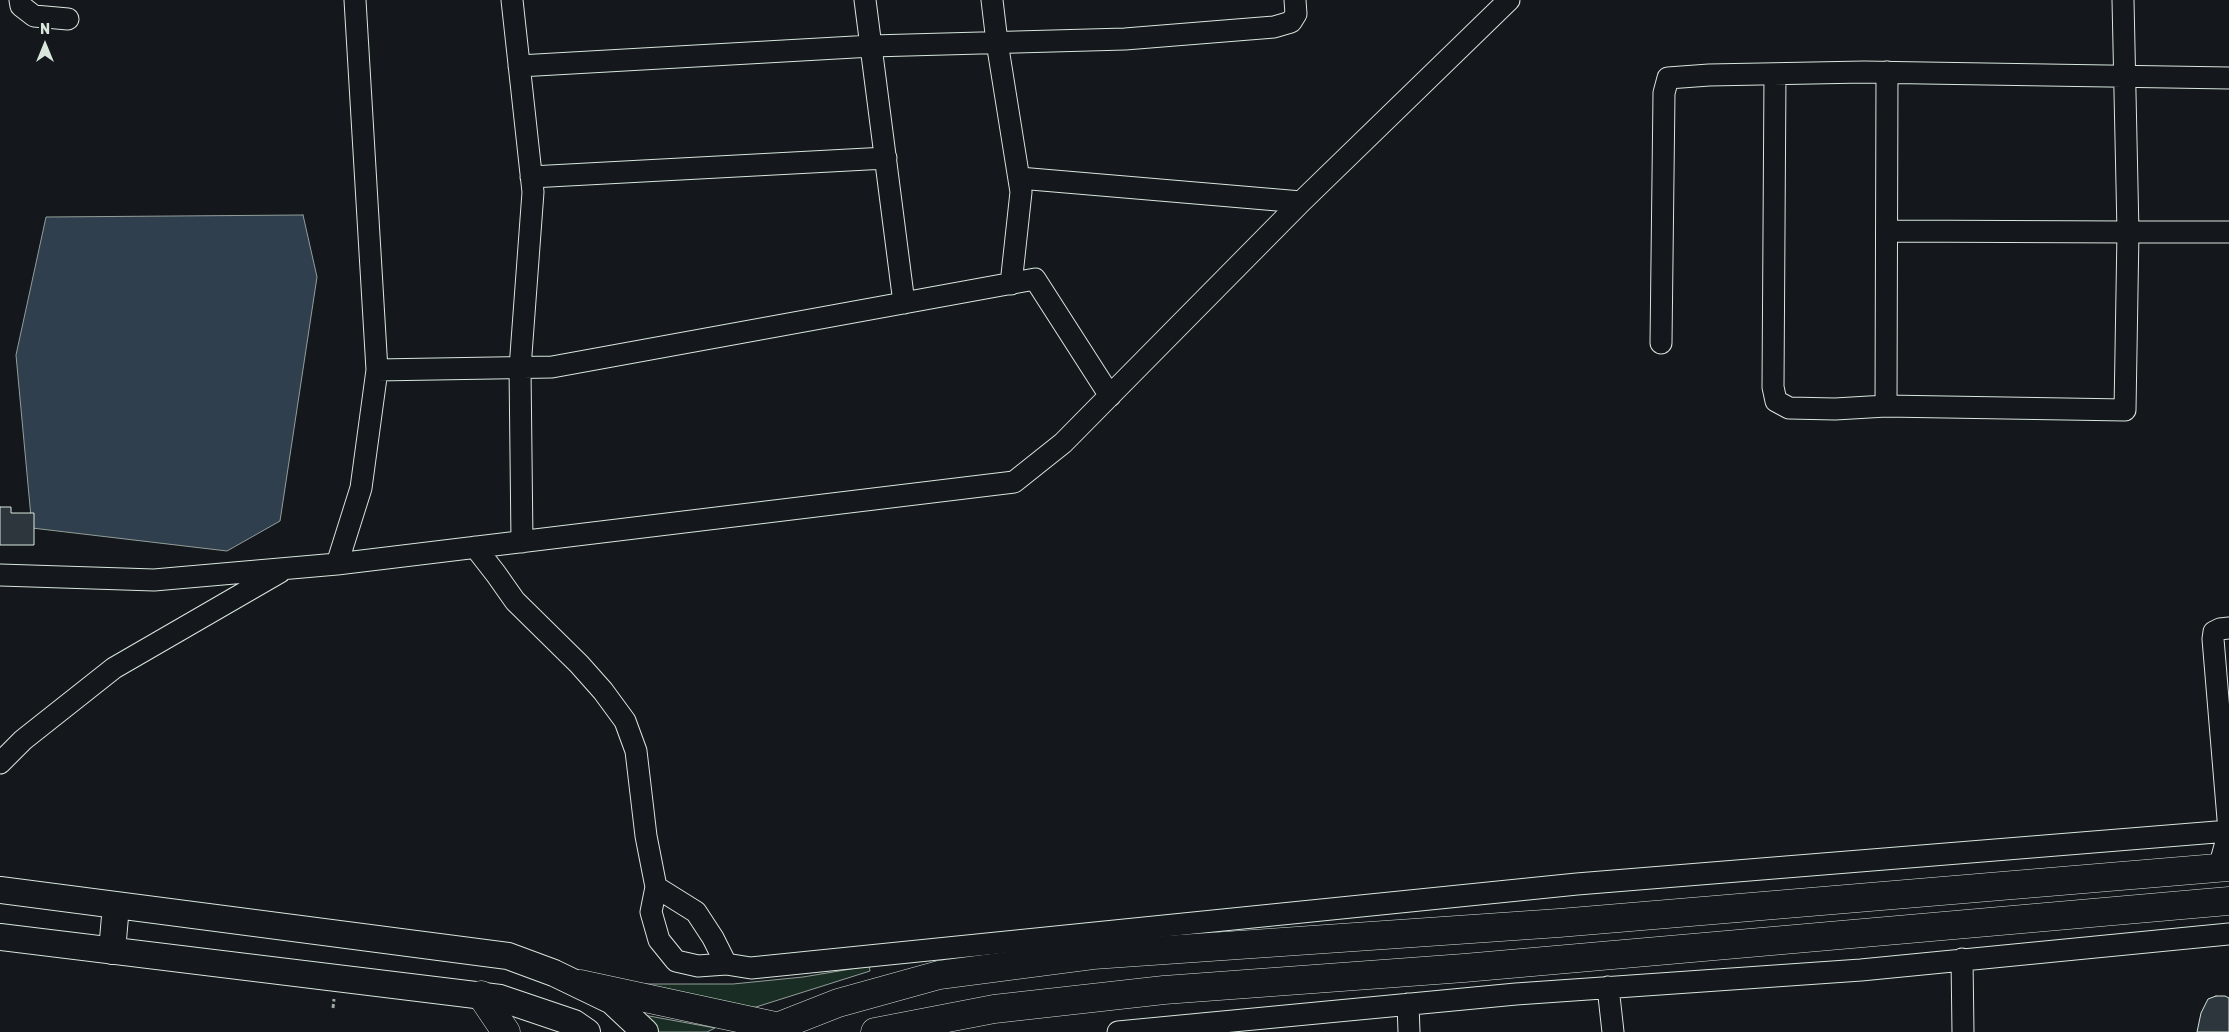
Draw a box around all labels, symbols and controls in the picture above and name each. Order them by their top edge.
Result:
north arrow [20,20,70,70]
text: N [40,21,50,38]

